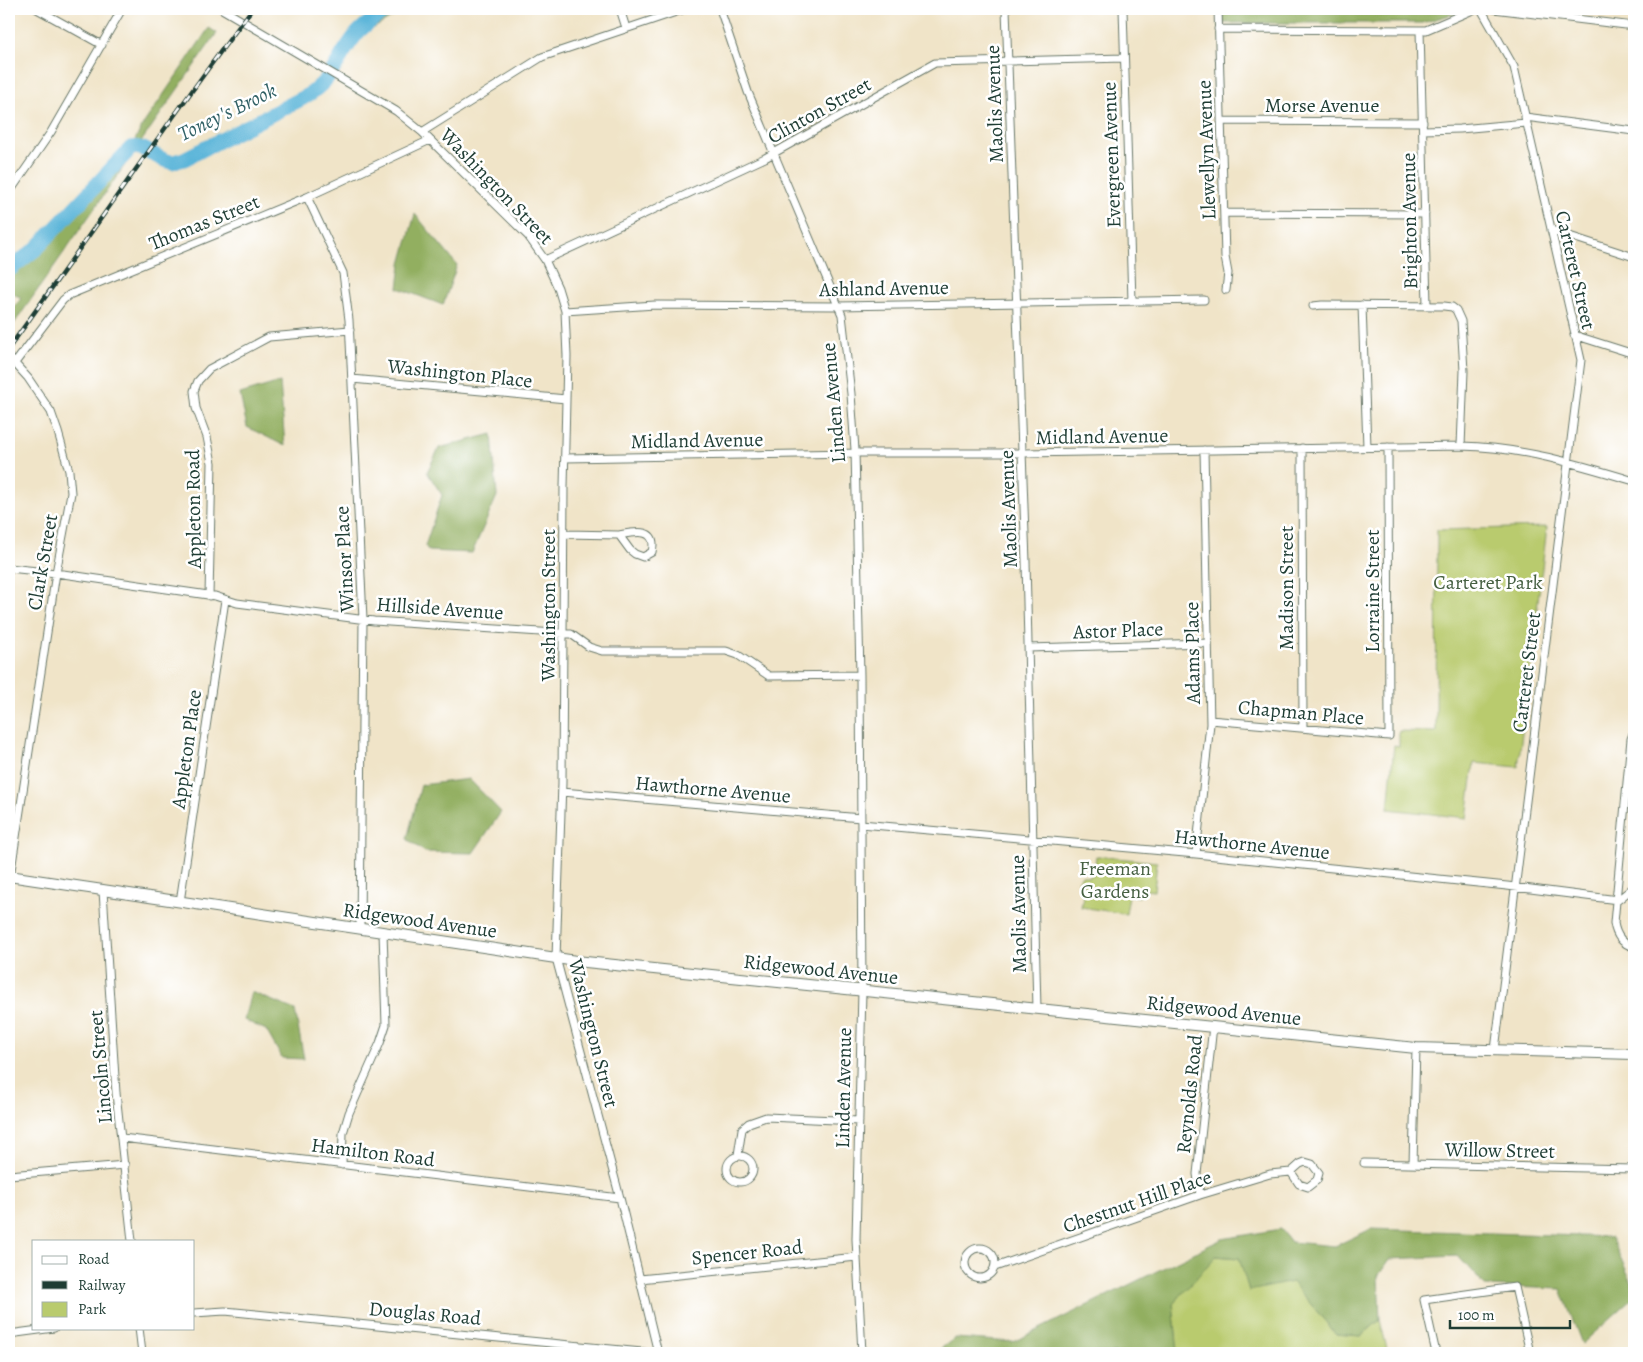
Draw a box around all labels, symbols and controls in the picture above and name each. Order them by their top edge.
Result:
street label: Maolis Avenue [979,44,1010,163]
street label: Clinton Street [763,71,876,150]
water label: Toney's Brook [173,76,281,148]
street label: Llewellyn Avenue [1191,80,1222,220]
street label: Evergreen Avenue [1095,81,1128,229]
street label: Morse Avenue [1265,92,1379,119]
street label: Washington Street [433,121,560,251]
street label: Brighton Avenue [1395,152,1424,290]
street label: Thomas Street [145,188,264,257]
street label: Carteret Street [1549,208,1602,333]
street label: Ashland Avenue [818,274,949,303]
street label: Linden Avenue [815,342,852,464]
street label: Washington Place [385,352,534,395]
street label: Midland Avenue [1036,422,1169,451]
street label: Midland Avenue [631,426,764,455]
street label: Appleton Road [179,449,208,570]
street label: Maolis Avenue [993,449,1024,568]
street label: Winsor Place [328,505,361,614]
street label: Clark Street [21,511,64,612]
street label: Madison Street [1273,525,1300,650]
street label: Washington Street [535,528,562,682]
street label: Lorraine Street [1359,529,1386,653]
park label: Carteret Park [1433,569,1543,596]
street label: Hillside Avenue [376,591,504,626]
street label: Adams Place [1178,602,1207,705]
street label: Carteret Street [1506,610,1547,734]
street label: Astor Place [1071,615,1164,646]
street label: Appleton Place [165,688,208,811]
street label: Chapman Place [1237,694,1365,731]
street label: Hawthorne Avenue [634,769,792,810]
street label: Hawthorne Avenue [1173,823,1331,866]
street label: Maolis Avenue [1004,855,1033,973]
park label: Freeman Gardens [1079,855,1151,905]
street label: Ridgewood Avenue [341,896,499,945]
street label: Ridgewood Avenue [742,948,900,991]
street label: Washington Street [562,955,625,1111]
street label: Ridgewood Avenue [1145,989,1303,1032]
street label: Lincoln Street [82,1009,119,1125]
street label: Linden Avenue [829,1027,858,1149]
street label: Reynolds Road [1170,1033,1209,1155]
street label: Hamilton Road [310,1132,437,1174]
street label: Willow Street [1444,1136,1556,1165]
street label: Chestnut Hill Place [1059,1163,1215,1240]
street label: Spencer Road [690,1233,804,1272]
legend [32,1240,195,1330]
text: Road [78,1249,110,1269]
text: Railway [78,1275,126,1295]
street label: Douglas Road [368,1295,483,1332]
scale bar [1450,1297,1570,1329]
text: Park [78,1299,107,1319]
text: 100 m [1458,1305,1495,1325]

